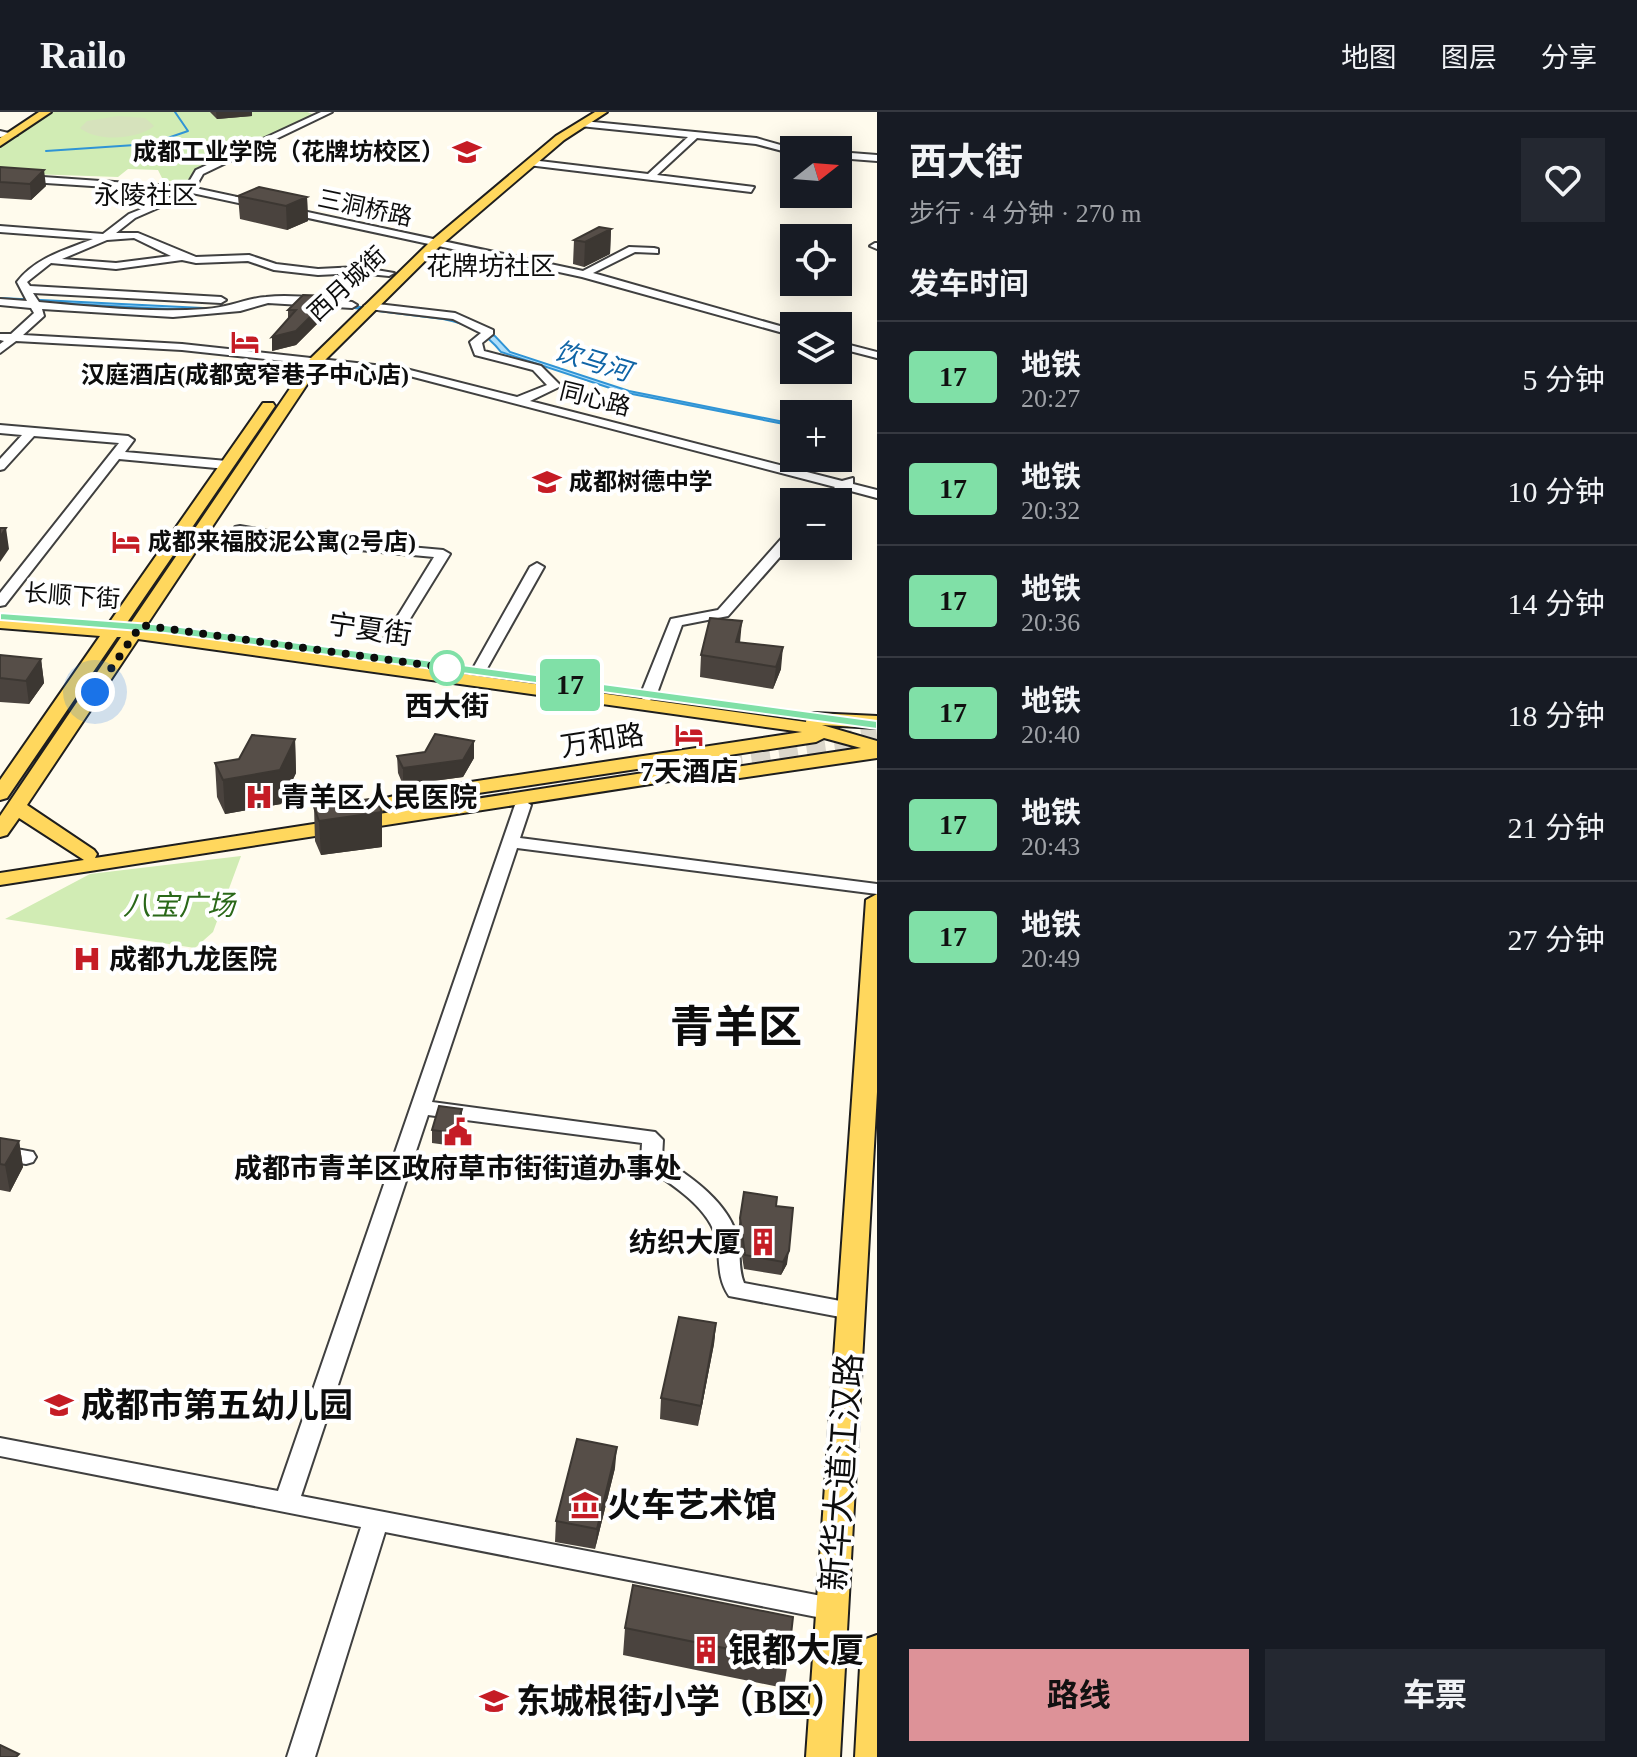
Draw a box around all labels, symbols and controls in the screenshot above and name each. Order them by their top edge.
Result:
text: Railo [40,34,127,76]
text: 地图 [1341,42,1397,73]
text: 图层 [1441,42,1497,73]
text: 分享 [1541,42,1597,73]
north arrow [780,136,852,208]
map controls [780,136,852,560]
school or university icon: 成都工业学院（花牌坊校区） [452,137,482,167]
button: heart [1521,138,1605,222]
place label: 成都工业学院（花牌坊校区） [133,139,445,165]
text: 西大街 [909,141,1023,183]
district label: 永陵社区 [94,181,198,210]
street label: 三洞桥路 [315,185,415,231]
text: 步行 · 4 分钟 · 270 m [909,199,1142,228]
button: locate [780,224,852,296]
street label: 西月城街 [303,242,391,326]
district label: 花牌坊社区 [426,252,556,281]
text: 发车时间 [909,267,1029,300]
button: layers [780,312,852,384]
hotel icon: 汉庭酒店(成都宽窄巷子中心店) [230,327,260,357]
water label: 饮马河 [551,336,639,388]
text: 地铁 [1021,348,1081,381]
text: 17 [939,361,967,392]
place label: 汉庭酒店(成都宽窄巷子中心店) [81,362,409,388]
text: 5 分钟 [1523,363,1605,396]
street label: 同心路 [557,378,633,420]
text: 20:27 [1021,384,1080,413]
button: + [780,400,852,472]
text: 地铁 [1021,460,1081,493]
school or university icon: 成都树德中学 [532,467,562,497]
place label: 成都树德中学 [569,469,713,495]
text: 17 [939,473,967,504]
text: 10 分钟 [1508,475,1605,508]
button: − [780,488,852,560]
text: 20:32 [1021,496,1080,525]
hotel icon: 成都来福胶泥公寓(2号店) [111,527,141,557]
place label: 成都来福胶泥公寓(2号店) [148,529,416,555]
text: 地铁 [1021,572,1081,605]
street label: 长顺下街 [23,580,121,612]
text: 17 [939,585,967,616]
text: 14 分钟 [1508,587,1605,620]
street label: 宁夏街 [326,608,414,651]
text: 20:36 [1021,608,1080,637]
marker: 西大街 [430,651,464,685]
line badge: 17 [534,659,606,711]
text: 17 [556,669,584,700]
your location [75,672,115,712]
text: 地铁 [1021,684,1081,717]
place label: 西大街 [405,691,489,722]
text: 17 [939,697,967,728]
text: 18 分钟 [1508,699,1605,732]
street label: 万和路 [558,719,646,762]
hotel icon: 7天酒店 [674,720,704,750]
text: 20:40 [1021,720,1080,749]
place label: 7天酒店 [640,756,738,787]
hospital icon: 青羊区人民医院 [244,782,274,812]
place label: 青羊区人民医院 [281,782,477,813]
text: 地铁 [1021,796,1081,829]
text: 17 [939,809,967,840]
text: 21 分钟 [1508,811,1605,844]
text: 20:43 [1021,832,1080,861]
park label: 八宝广场 [123,890,237,921]
text: 地铁 [1021,908,1081,941]
text: 17 [939,921,967,952]
text: 27 分钟 [1508,923,1605,956]
hospital icon: 成都九龙医院 [72,944,102,974]
place label: 成都九龙医院 [109,944,277,975]
text: 20:49 [1021,944,1080,973]
district label: 青羊区 [670,1003,802,1052]
public building icon: 成都市青羊区政府草市街街道办事处 [443,1117,473,1147]
place label: 成都市青羊区政府草市街街道办事处 [234,1153,682,1184]
place label: 纺织大厦 [629,1227,741,1258]
building icon: 纺织大厦 [748,1227,778,1257]
street label: 新华大道江汉路 [815,1352,868,1592]
place label: 成都市第五幼儿园 [81,1387,353,1424]
school or university icon: 成都市第五幼儿园 [44,1390,74,1420]
place label: 火车艺术馆 [607,1487,777,1524]
museum icon: 火车艺术馆 [570,1490,600,1520]
place label: 银都大厦 [728,1632,864,1669]
building icon: 银都大厦 [691,1635,721,1665]
button: 路线 [909,1649,1249,1741]
button: 车票 [1265,1649,1605,1741]
place label: 东城根街小学（B区） [516,1683,845,1720]
school or university icon: 东城根街小学（B区） [479,1686,509,1716]

